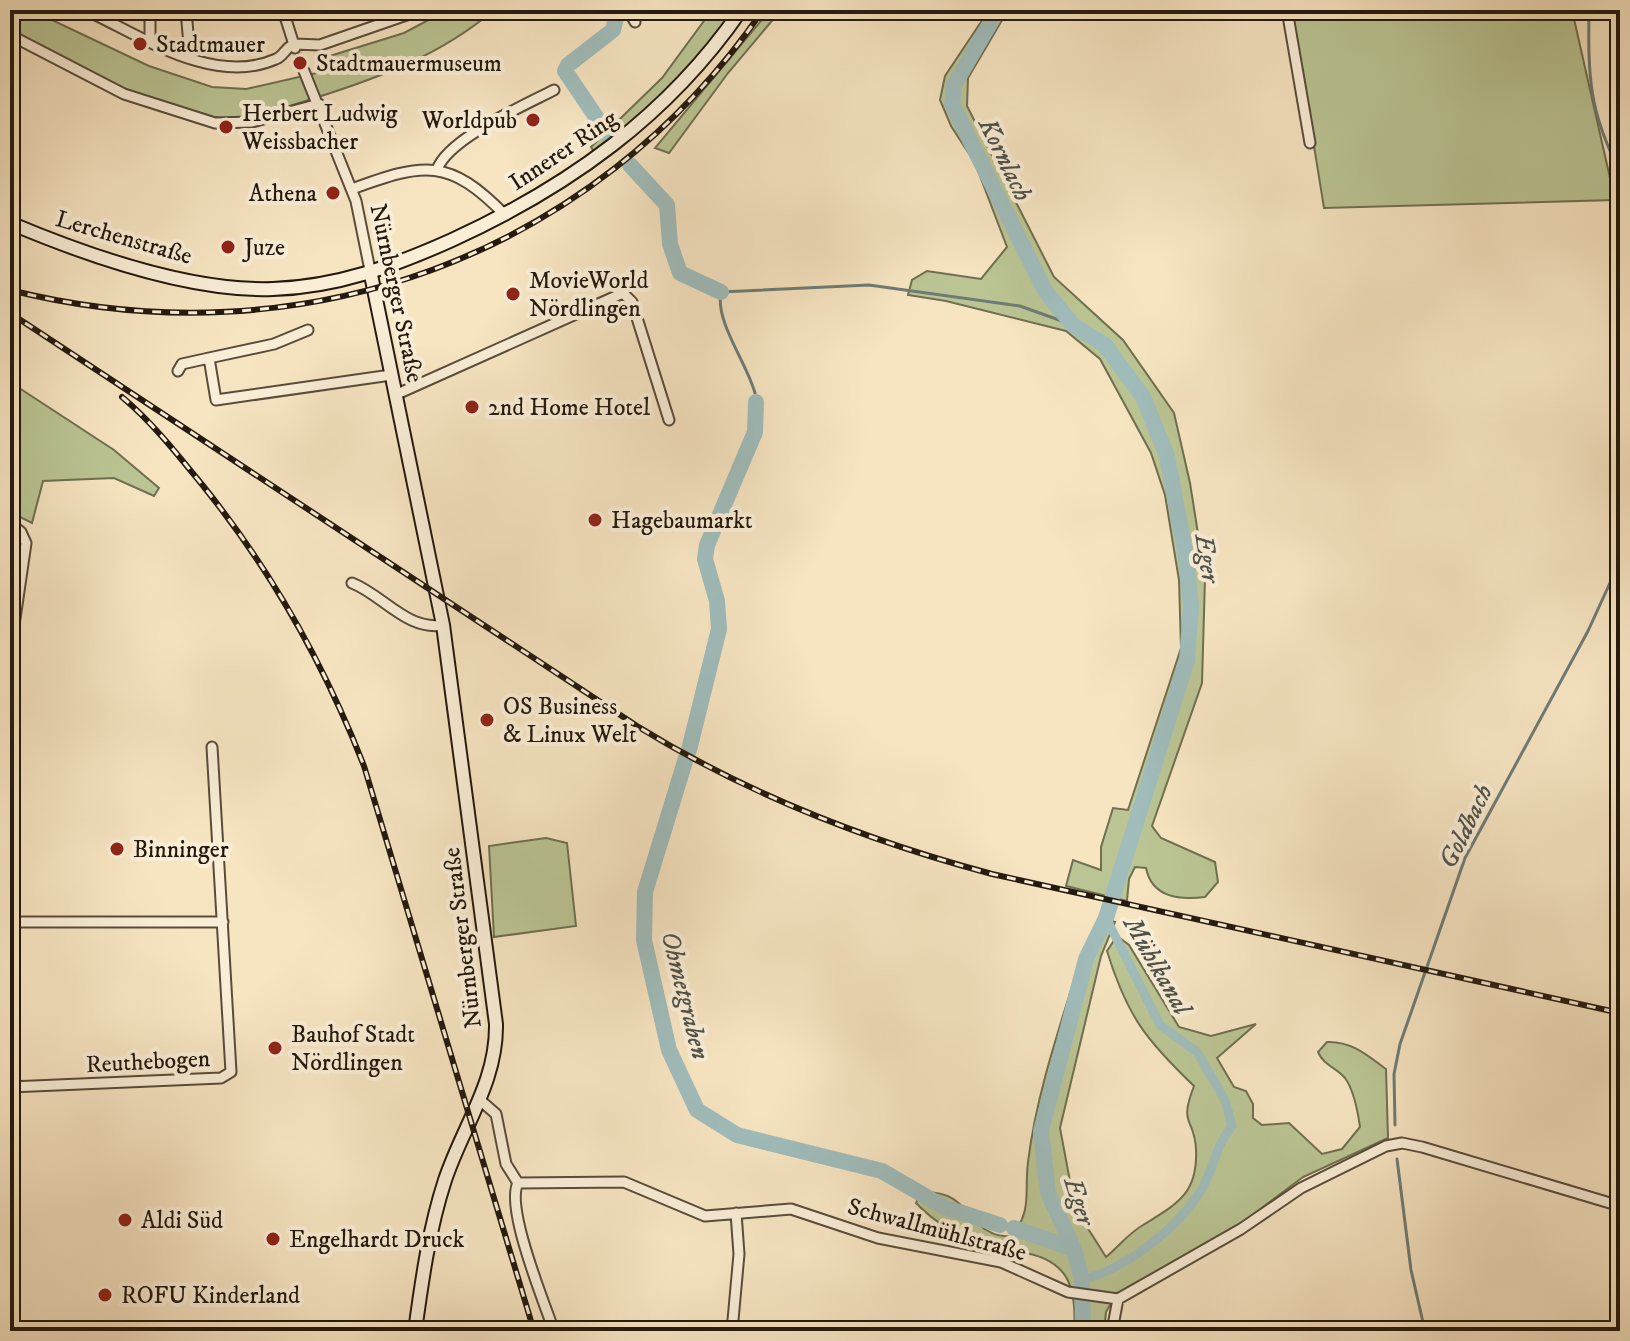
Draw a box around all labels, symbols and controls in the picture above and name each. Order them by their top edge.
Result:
place label: Stadtmauer [156,30,265,60]
marker: Stadtmauer [131,35,149,53]
place label: Stadtmauermuseum [316,49,502,79]
marker: Stadtmauermuseum [291,54,309,72]
place label: Herbert Ludwig Weissbacher [241,99,398,157]
street label: Innerer Ring [504,104,624,198]
place label: Worldpub [421,106,517,136]
marker: Worldpub [524,111,542,129]
water label: Kornlach [970,112,1039,207]
marker: Herbert Ludwig Weissbacher [217,118,235,136]
place label: Athena [249,179,318,209]
marker: Athena [324,184,342,202]
street label: Nürnberger Straße [362,201,430,385]
street label: Lerchenstraße [52,204,196,272]
place label: Juze [242,233,285,263]
marker: Juze [219,238,237,256]
place label: MovieWorld Nördlingen [529,266,648,324]
marker: MovieWorld Nördlingen [504,285,522,303]
place label: 2nd Home Hotel [488,393,651,423]
marker: 2nd Home Hotel [463,398,481,416]
place label: Hagebaumarkt [611,506,753,536]
marker: Hagebaumarkt [586,511,604,529]
water label: Eger [1186,530,1227,586]
place label: OS Business & Linux Welt [503,692,637,750]
marker: OS Business & Linux Welt [478,711,496,729]
water label: Goldbach [1432,779,1501,874]
place label: Binninger [133,835,229,865]
marker: Binninger [108,840,126,858]
street label: Nürnberger Straße [437,846,489,1030]
water label: Mühlkanal [1114,909,1200,1024]
water label: Ohmetgraben [653,928,716,1063]
place label: Bauhof Stadt Nördlingen [291,1020,415,1078]
marker: Bauhof Stadt Nördlingen [266,1039,284,1057]
street label: Reuthebogen [85,1044,211,1080]
water label: Eger [1055,1171,1102,1231]
street label: Schwallmühlstraße [844,1192,1029,1268]
place label: Aldi Süd [141,1206,223,1236]
marker: Aldi Süd [116,1211,134,1229]
place label: Engelhardt Druck [289,1225,465,1255]
marker: Engelhardt Druck [264,1230,282,1248]
place label: ROFU Kinderland [121,1281,300,1311]
marker: ROFU Kinderland [96,1286,114,1304]

